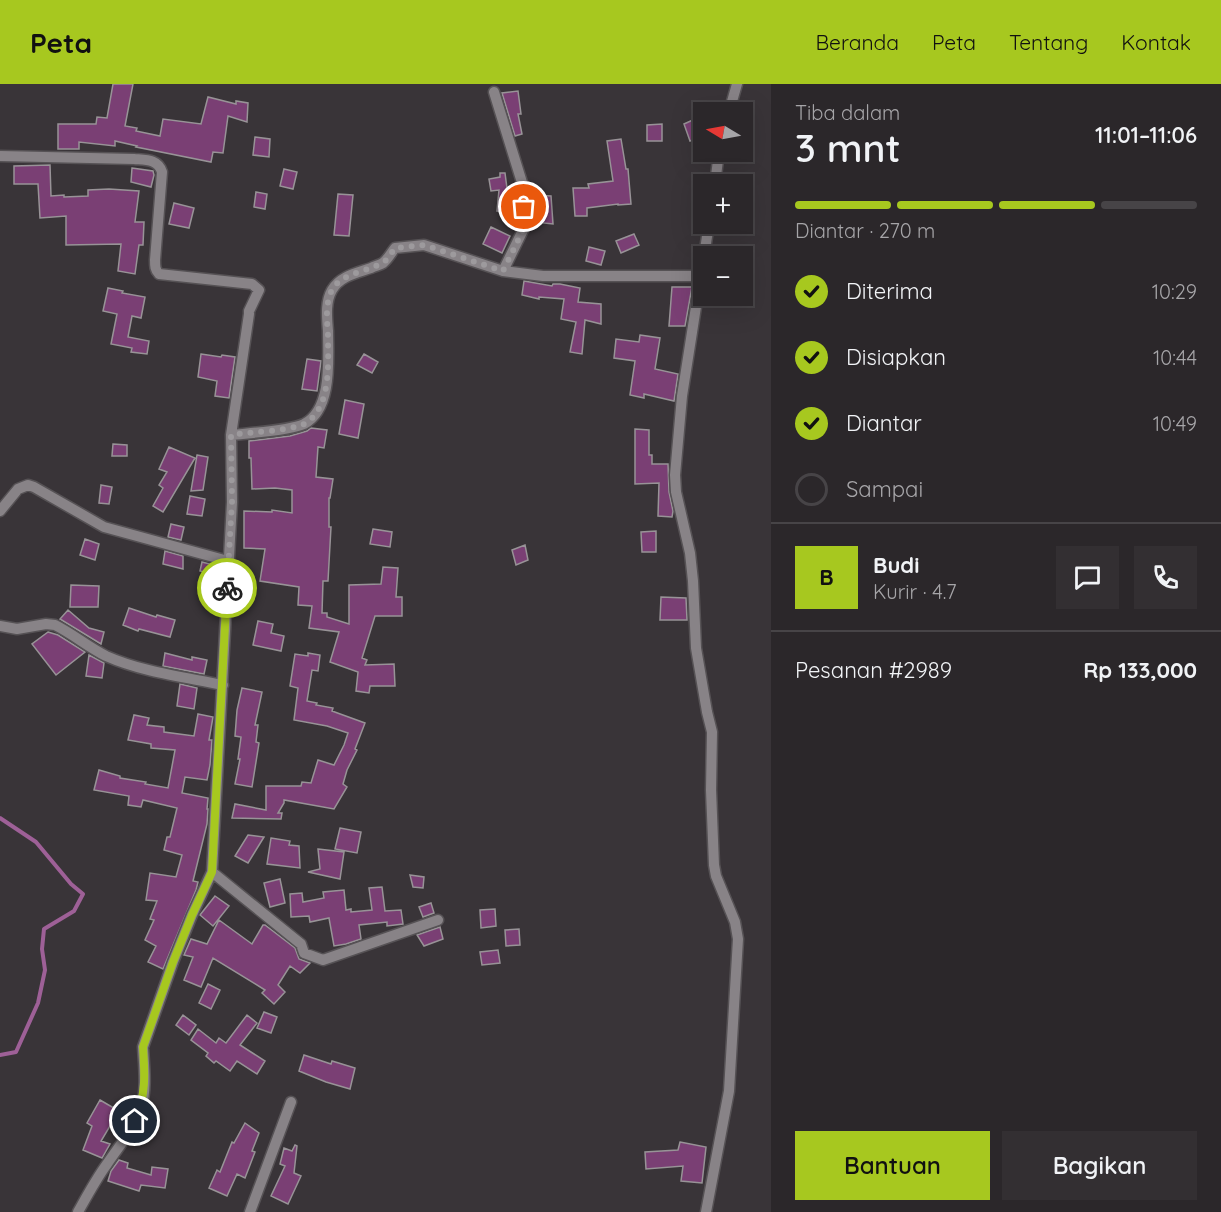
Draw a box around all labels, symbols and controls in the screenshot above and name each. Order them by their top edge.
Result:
text: Peta [30,25,92,60]
text: Beranda [815,29,899,55]
text: Peta [932,29,976,55]
text: Tentang [1009,29,1088,55]
text: Kontak [1121,29,1191,55]
text: Tiba dalam [795,100,900,125]
north arrow [693,102,753,162]
map controls [693,102,753,306]
text: 11:01–11:06 [1095,121,1197,149]
text: 3 mnt [795,123,901,172]
button: + [693,174,753,234]
pin [498,181,549,232]
icon: bag [507,190,540,223]
text: Diantar · 270 m [795,218,935,243]
button: − [693,246,753,306]
icon: check [795,275,828,308]
text: Diterima [846,277,933,305]
text: 10:29 [1152,279,1197,304]
icon: check [795,341,828,374]
text: Disiapkan [846,343,946,371]
text: 10:44 [1153,345,1197,370]
icon: check [795,407,828,440]
text: Diantar [846,409,922,437]
text: 10:49 [1153,411,1197,436]
text: Sampai [846,475,923,503]
button: chat [1056,546,1119,609]
button: phone [1134,546,1197,609]
text: Budi [873,551,919,579]
courier [197,558,257,618]
text: B [819,563,834,591]
icon: bike [211,572,244,605]
text: Kurir · 4.7 [873,579,957,604]
text: Pesanan #2989 [795,656,952,684]
text: Rp 133,000 [1083,656,1197,684]
pin [109,1095,160,1146]
icon: home [118,1104,151,1137]
button: Bantuan [795,1131,990,1200]
button: Bagikan [1002,1131,1197,1200]

